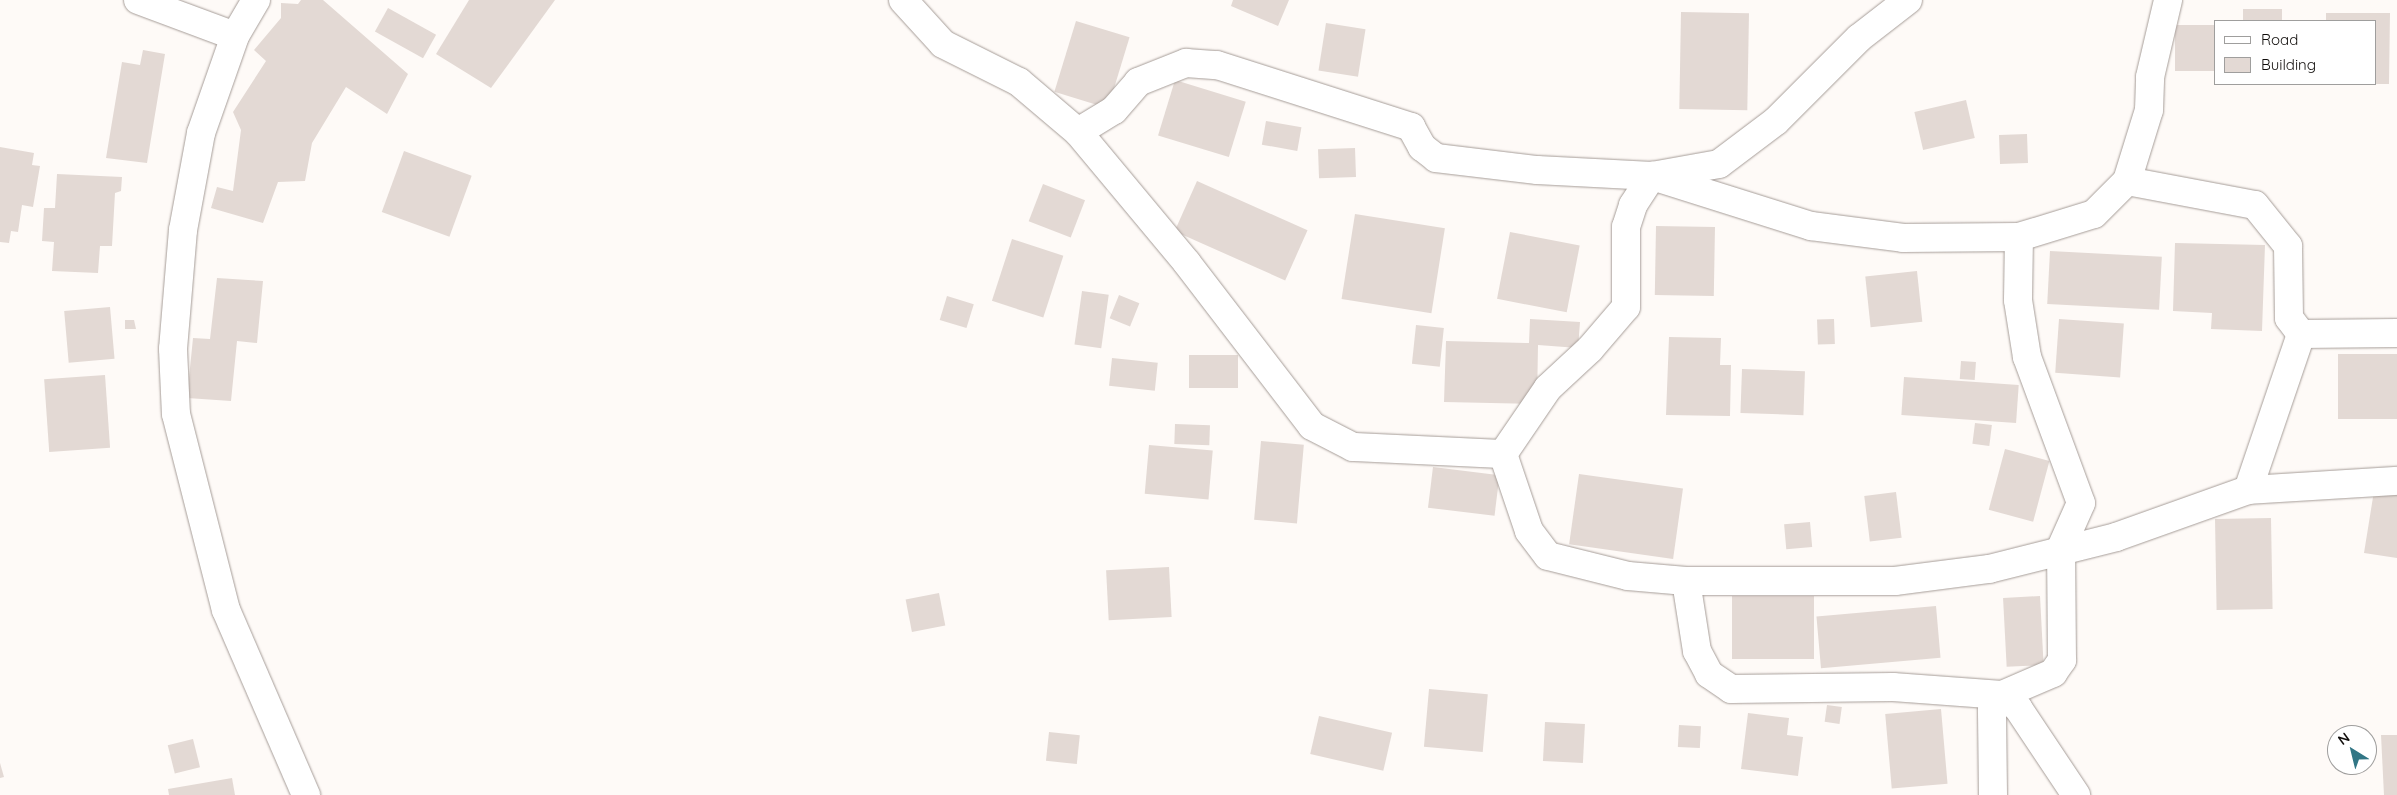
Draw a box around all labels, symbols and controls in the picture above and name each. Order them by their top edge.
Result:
legend [2214,20,2377,85]
text: Road [2261,30,2298,49]
text: Building [2261,55,2316,74]
north arrow [2327,725,2377,775]
text: N [2334,728,2353,749]

